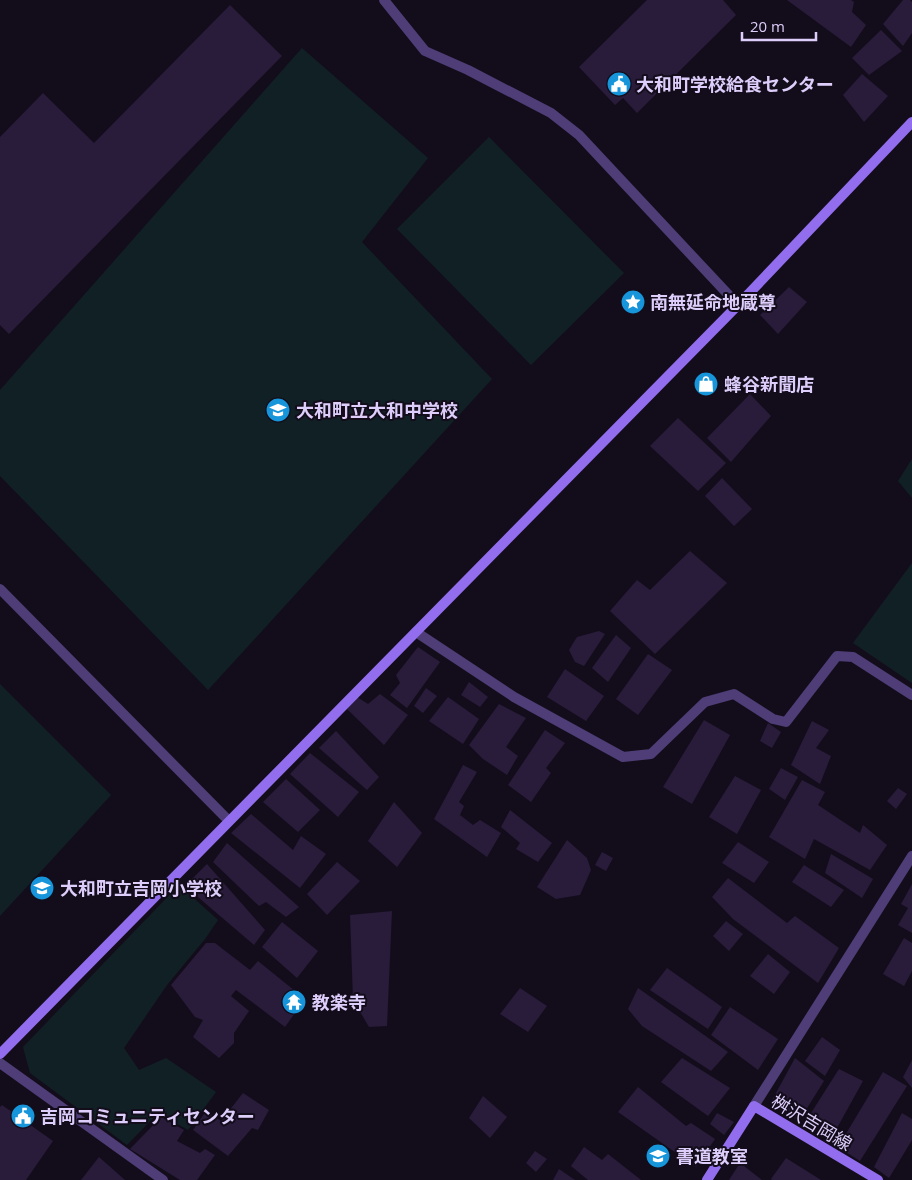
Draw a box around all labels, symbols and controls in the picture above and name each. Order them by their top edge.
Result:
scale bar [742,10,816,42]
text: 20 m [750,16,785,36]
public building icon: 大和町学校給食センター [606,71,632,97]
place label: 大和町学校給食センター [636,72,834,96]
place icon: 南無延命地蔵尊 [620,289,646,315]
place label: 南無延命地蔵尊 [650,290,776,314]
shop icon: 蜂谷新聞店 [693,371,719,397]
place label: 蜂谷新聞店 [724,372,814,396]
school or university icon: 大和町立大和中学校 [265,397,291,423]
place label: 大和町立大和中学校 [296,398,458,422]
school or university icon: 大和町立吉岡小学校 [29,875,55,901]
place label: 大和町立吉岡小学校 [60,876,222,900]
temple icon: 教楽寺 [281,989,307,1015]
place label: 教楽寺 [312,990,366,1014]
street label: 桝沢吉岡線 [767,1089,857,1155]
public building icon: 吉岡コミュニティセンター [10,1103,36,1129]
place label: 吉岡コミュニティセンター [40,1104,255,1128]
school or university icon: 書道教室 [645,1143,671,1169]
place label: 書道教室 [676,1144,748,1168]

